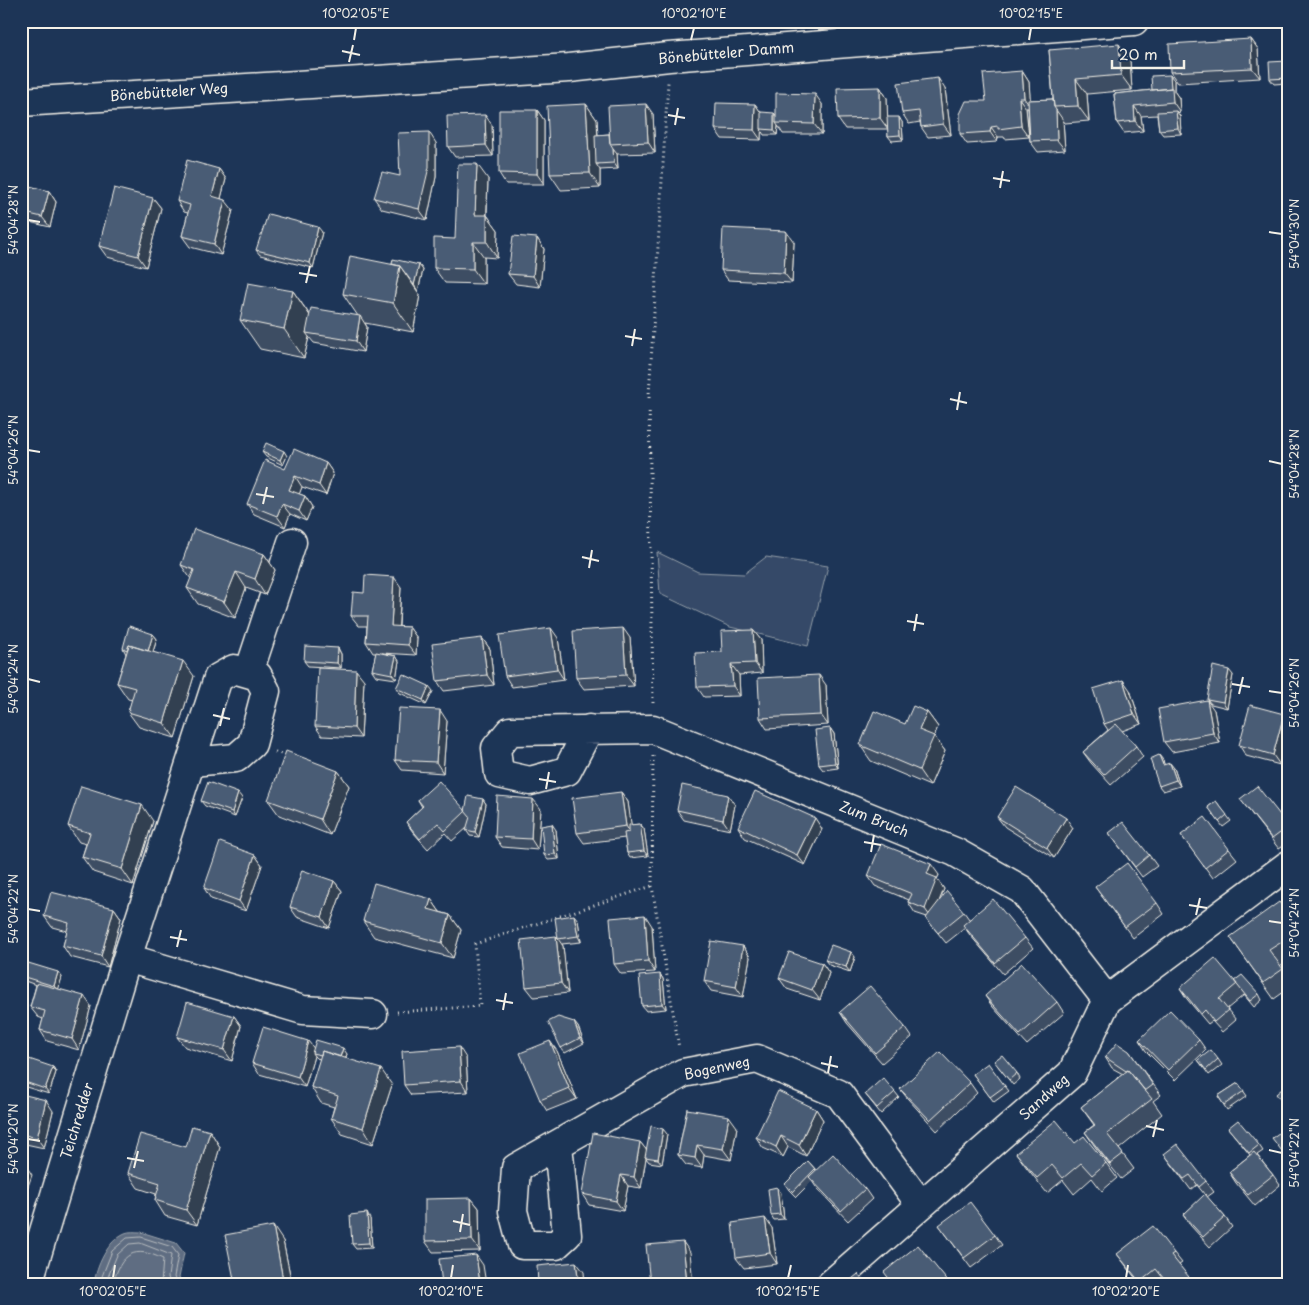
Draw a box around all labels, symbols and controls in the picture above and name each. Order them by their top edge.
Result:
text: 10°02'05"E [322,4,390,22]
text: 10°02'10"E [661,4,727,22]
text: 10°02'15"E [999,4,1063,22]
street label: Bönebütteler Damm [657,36,795,69]
scale bar [1112,38,1184,70]
text: 20 m [1119,42,1158,65]
street label: Bönebütteler Weg [109,77,229,106]
text: 54°04'28"N [4,185,22,255]
text: 54°04'30"N [1285,199,1303,269]
text: 54°04'26"N [4,415,22,485]
text: 54°04'28"N [1285,429,1303,499]
text: 54°04'24"N [4,644,22,714]
text: 54°04'26"N [1285,658,1303,728]
street label: Zum Bruch [836,795,912,842]
text: 54°04'22"N [4,874,22,944]
text: 54°04'24"N [1285,888,1303,958]
street label: Bogenweg [682,1050,752,1085]
street label: Sandweg [1014,1069,1073,1125]
street label: Teichredder [55,1079,98,1162]
text: 54°04'20"N [4,1103,22,1175]
text: 54°04'22"N [1285,1118,1303,1188]
text: 10°02'05"E [79,1282,147,1300]
text: 10°02'10"E [418,1282,484,1300]
text: 10°02'15"E [756,1282,820,1300]
text: 10°02'20"E [1092,1282,1160,1300]

